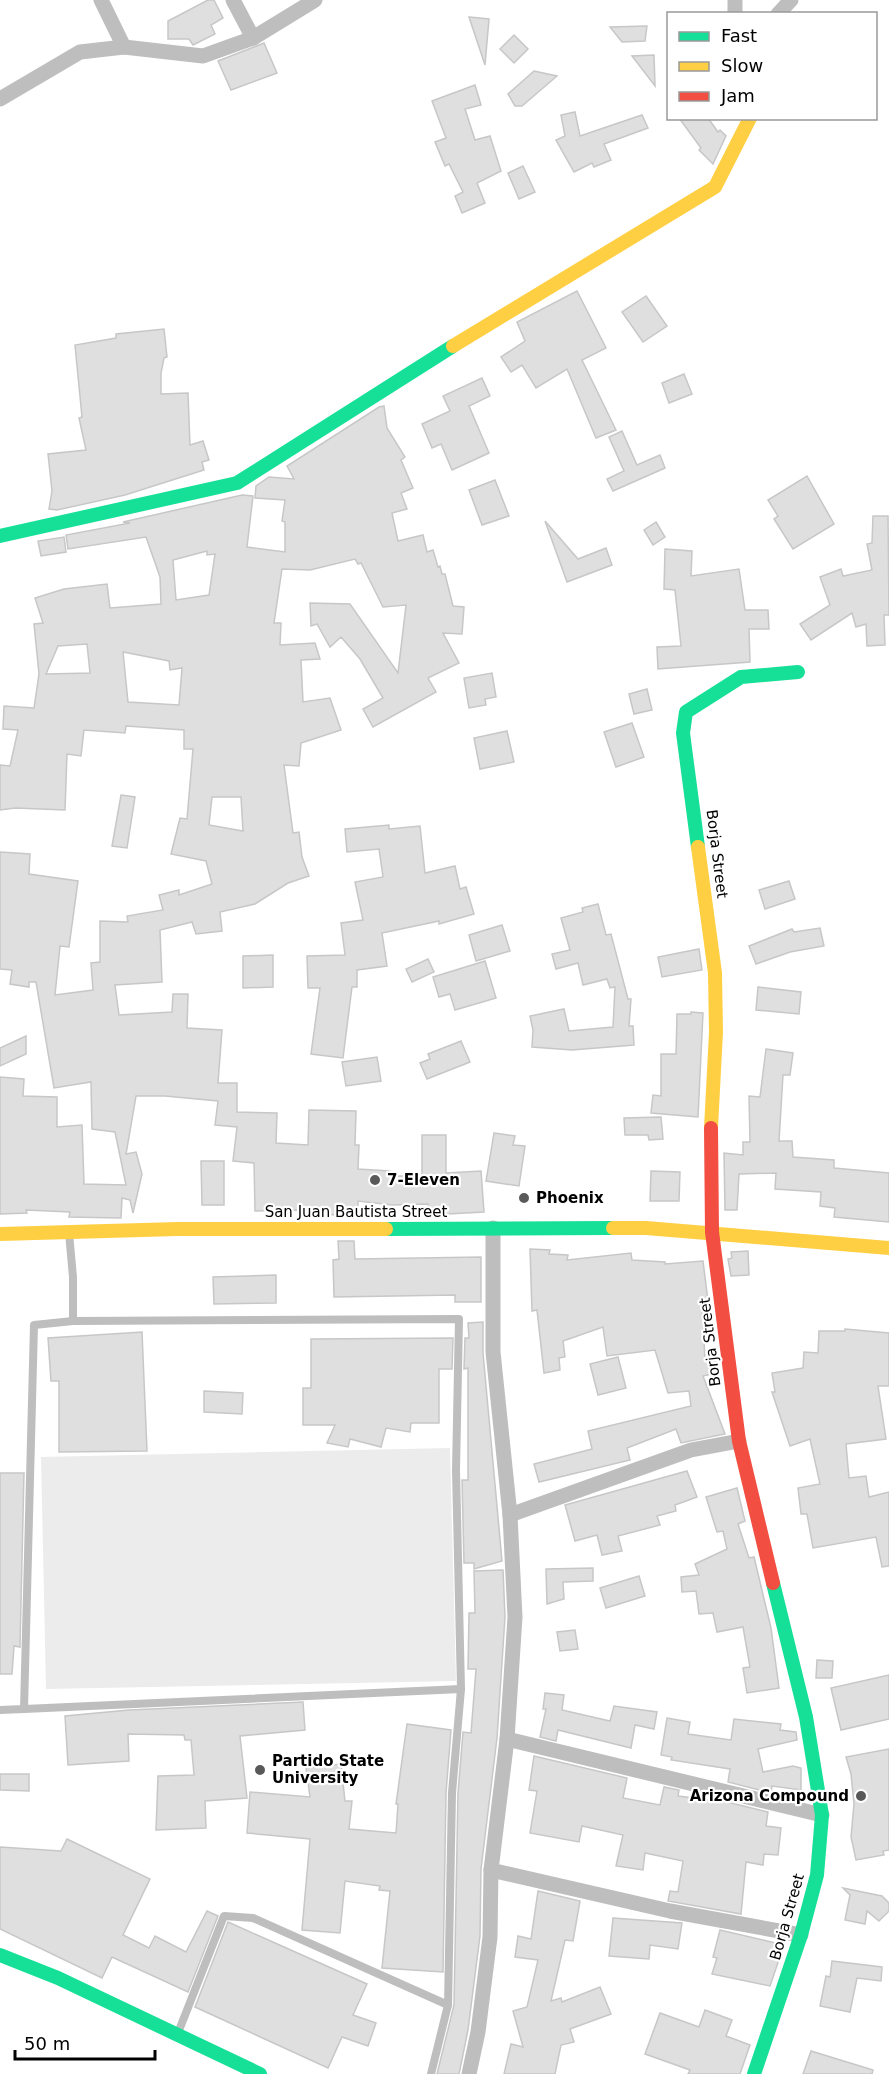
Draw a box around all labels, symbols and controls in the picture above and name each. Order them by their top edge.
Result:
legend [667,12,877,120]
text: Fast [721,25,757,46]
text: Slow [721,55,763,76]
text: Jam [720,85,755,106]
street label: Borja Street [703,809,731,900]
place label: 7-Eleven [387,1171,460,1189]
marker: 7-Eleven [368,1173,382,1187]
place label: Phoenix [536,1189,604,1207]
marker: Phoenix [517,1191,531,1205]
street label: San Juan Bautista Street [265,1203,447,1221]
street label: Borja Street [696,1296,724,1387]
place label: Partido State University [272,1752,384,1787]
marker: Partido State University [253,1763,267,1777]
place label: Arizona Compound [690,1787,849,1805]
marker: Arizona Compound [854,1789,868,1803]
street label: Borja Street [766,1871,808,1962]
scale bar [15,2023,154,2061]
text: 50 m [24,2033,70,2054]

